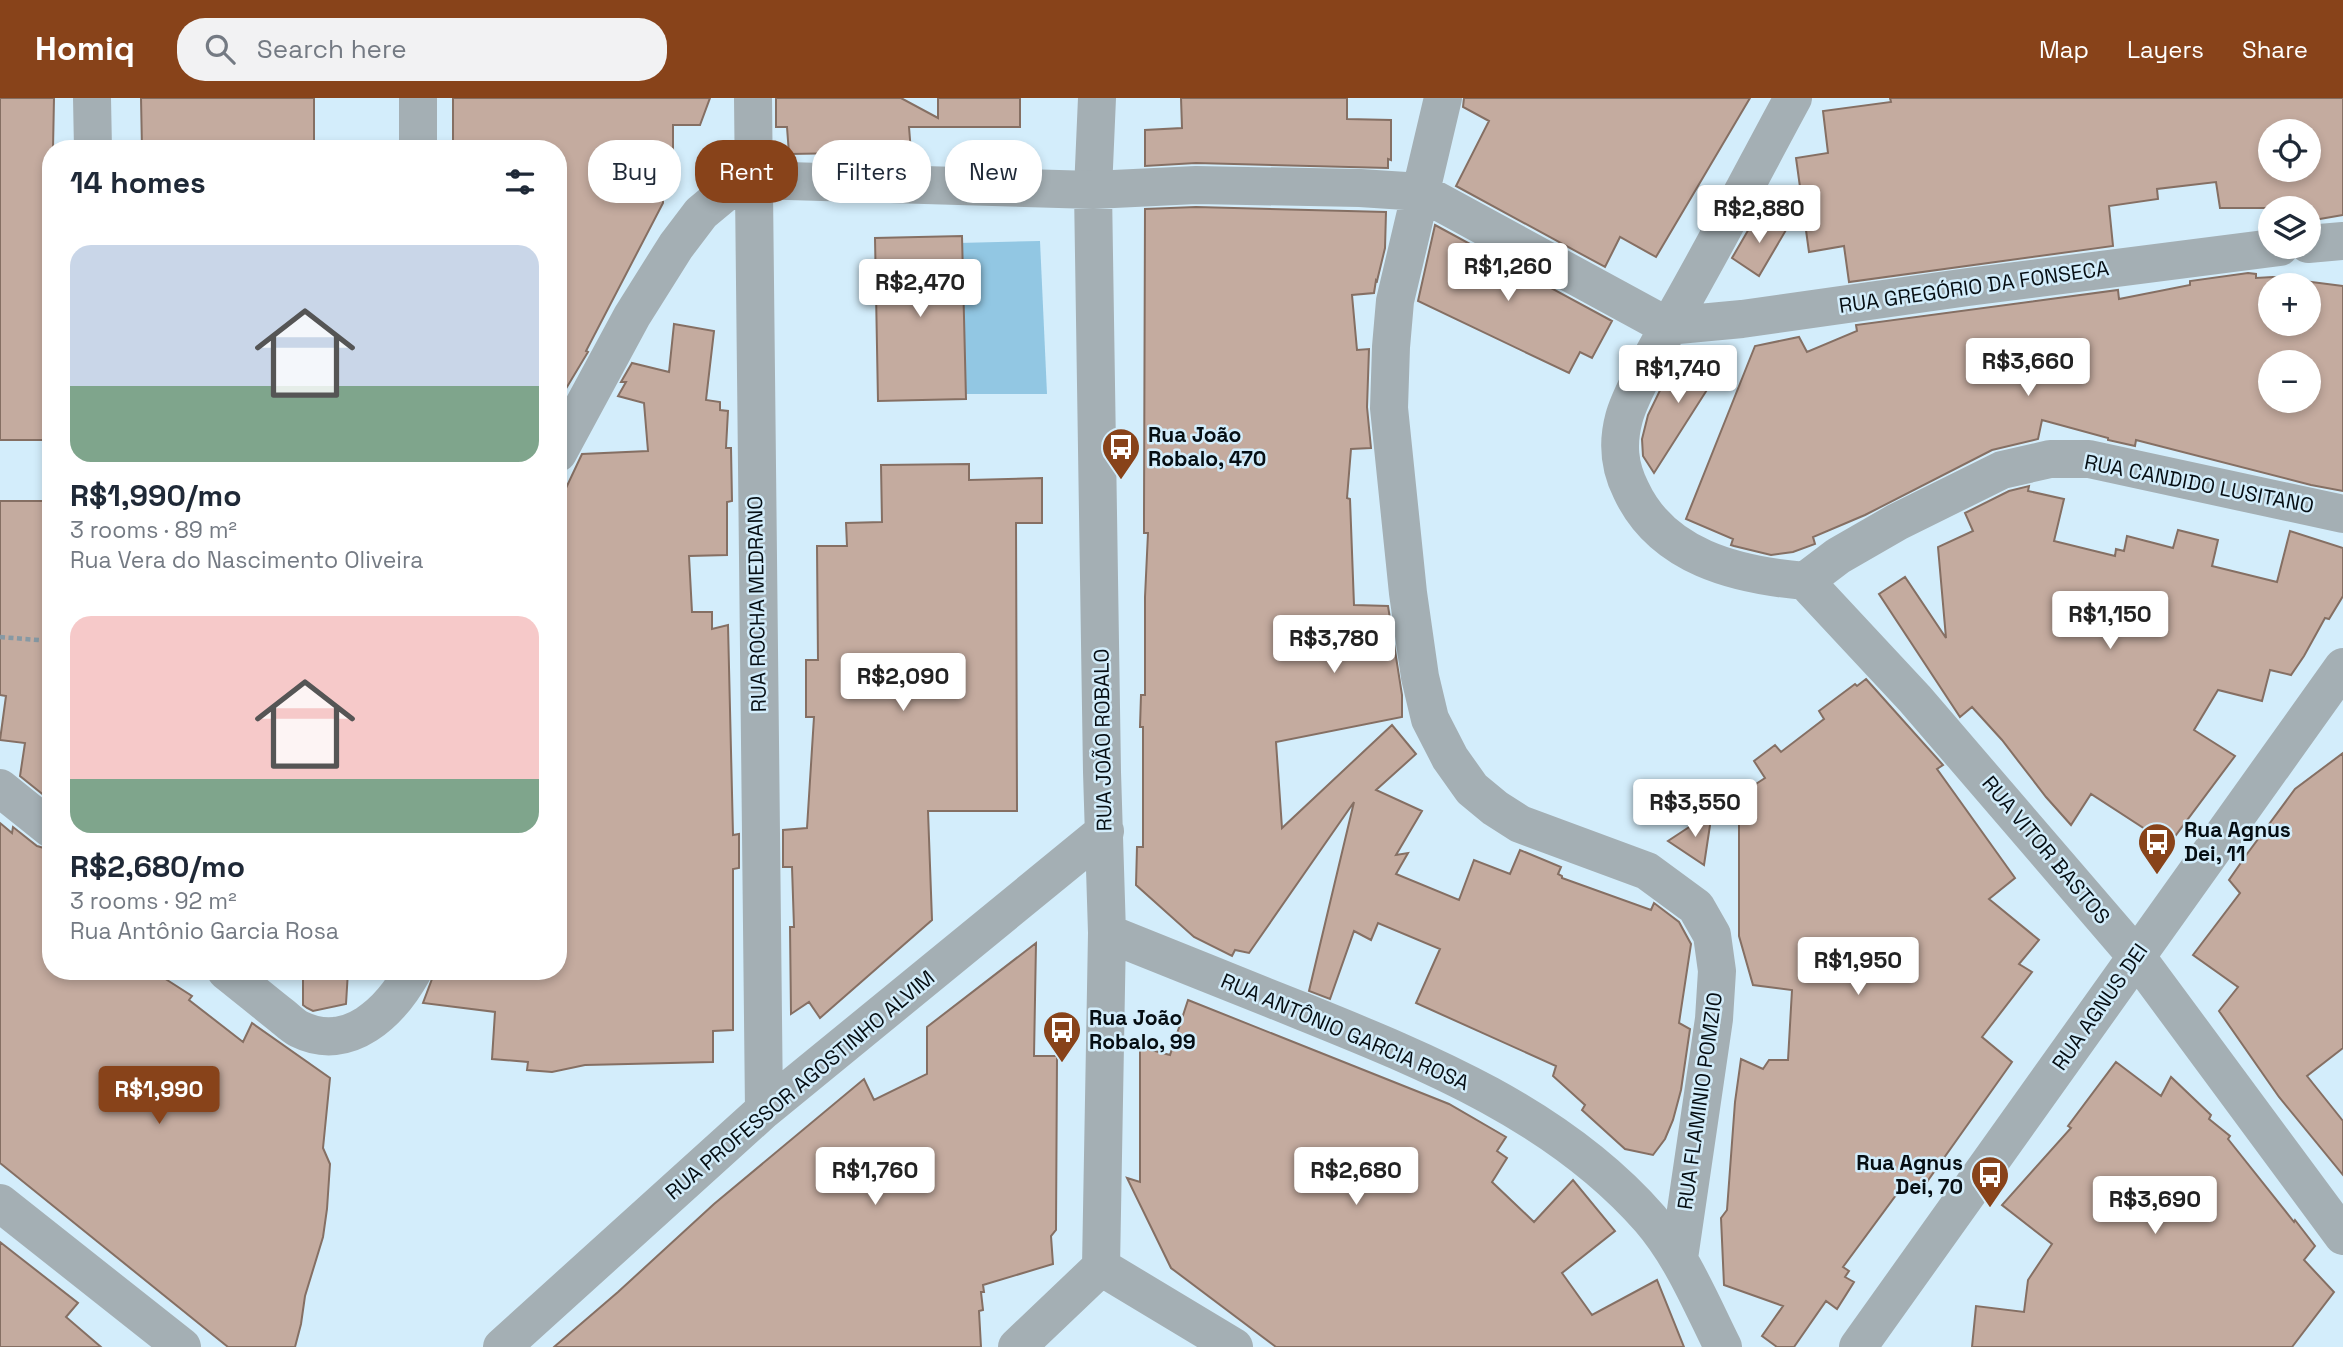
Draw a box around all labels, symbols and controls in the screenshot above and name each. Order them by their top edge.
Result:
search box [177,18,667,81]
text: Homiq [35,28,135,70]
icon: search [201,30,239,68]
text: Search here [257,32,407,66]
text: Map [2039,34,2089,65]
text: Layers [2127,34,2204,65]
text: Share [2242,34,2308,65]
map controls [2258,119,2321,413]
button: locate [2258,119,2321,182]
chip: Buy [588,140,681,203]
chip: Rent [695,140,798,203]
chip: Filters [812,140,931,203]
chip: New [945,140,1042,203]
text: 14 homes [70,163,206,202]
icon: filters [501,163,539,201]
pin: R$2,880 [1694,186,1824,245]
text: R$2,880 [1713,193,1805,223]
button: layers [2258,196,2321,259]
pin: R$1,260 [1443,244,1573,303]
text: R$1,260 [1464,251,1552,281]
street label: RUA GREGÓRIO DA FONSECA [1837,254,2111,319]
pin: R$2,470 [855,260,985,319]
text: R$2,470 [875,267,965,297]
button: + [2258,273,2321,336]
icon: home [242,290,368,416]
pin: R$3,660 [1963,338,2093,398]
pin: R$1,740 [1613,345,1743,405]
text: R$3,660 [1982,346,2074,376]
button: − [2258,350,2321,413]
text: R$1,740 [1635,353,1721,383]
place label: Rua João Robalo, 470 [1148,421,1266,472]
bus stop icon: Rua João Robalo, 470 [1100,426,1142,481]
street label: RUA CANDIDO LUSITANO [2082,448,2316,519]
text: R$1,990/mo [70,476,242,515]
street label: RUA ROCHA MEDRANO [741,495,772,713]
text: 3 rooms · 89 m² [70,515,237,545]
text: Rua Vera do Nascimento Oliveira [70,545,424,575]
pin: R$1,150 [2045,592,2175,651]
text: R$1,150 [2068,599,2152,629]
pin: R$3,780 [1269,616,1399,675]
text: R$3,780 [1289,623,1379,653]
street label: RUA JOÃO ROBALO [1087,648,1118,832]
pin: R$2,090 [838,654,968,713]
icon: home [242,661,368,787]
text: R$2,090 [857,661,949,691]
street label: RUA VITOR BASTOS [1976,770,2116,929]
pin: R$3,550 [1630,780,1760,839]
text: R$3,550 [1649,787,1741,817]
place label: Rua Agnus Dei, 11 [2184,816,2291,867]
bus stop icon: Rua Agnus Dei, 11 [2136,821,2178,876]
text: R$2,680/mo [70,847,245,886]
text: 3 rooms · 92 m² [70,886,237,916]
text: Rua Antônio Garcia Rosa [70,916,339,946]
pin: R$1,950 [1793,937,1923,997]
street label: RUA AGNUS DEI [2046,938,2153,1075]
text: R$1,950 [1814,945,1902,975]
street label: RUA PROFESSOR AGOSTINHO ALVIM [659,964,940,1205]
street label: RUA ANTÔNIO GARCIA ROSA [1217,967,1473,1096]
street label: RUA FLAMINIO POMZIO [1671,990,1728,1211]
place label: Rua João Robalo, 99 [1089,1004,1196,1055]
bus stop icon: Rua João Robalo, 99 [1041,1009,1083,1064]
pin: R$1,990 [94,1066,224,1126]
text: R$1,990 [115,1074,203,1104]
pin: R$1,760 [810,1148,940,1207]
pin: R$2,680 [1291,1148,1421,1207]
place label: Rua Agnus Dei, 70 [1856,1149,1963,1200]
bus stop icon: Rua Agnus Dei, 70 [1969,1154,2011,1209]
text: R$1,760 [832,1155,918,1185]
text: R$2,680 [1310,1155,1402,1185]
pin: R$3,690 [2090,1176,2220,1236]
text: R$3,690 [2109,1184,2201,1214]

